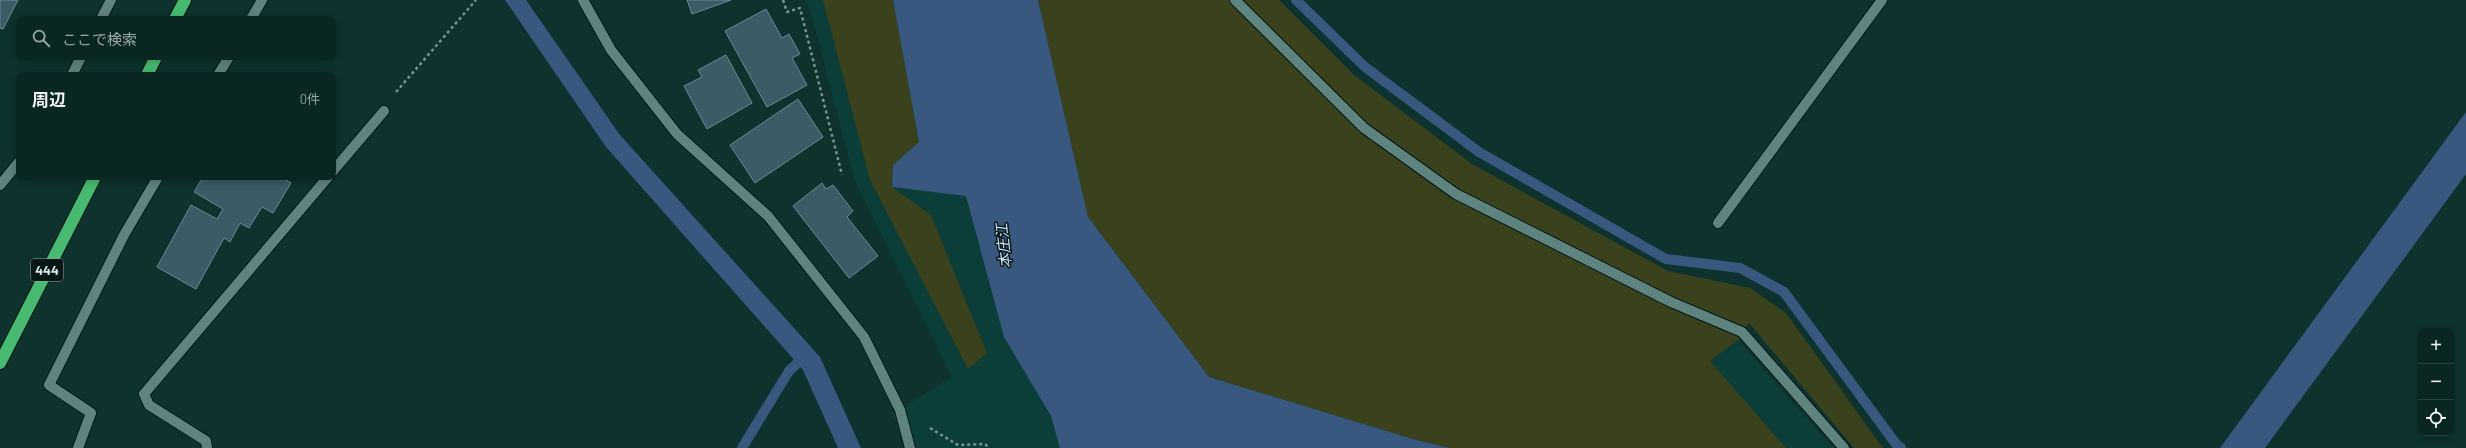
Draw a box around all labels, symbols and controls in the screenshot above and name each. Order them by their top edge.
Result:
search box [16,16,336,60]
icon: search [30,27,52,49]
text: ここで検索 [62,30,137,48]
text: 周辺 [32,89,66,109]
text: 0件 [300,91,320,107]
water label: 本庄江 [991,221,1014,269]
road number: 444 [31,259,63,281]
map controls [2418,328,2454,436]
button: + [2418,328,2454,364]
button: − [2418,364,2454,400]
button: locate [2418,400,2454,436]

